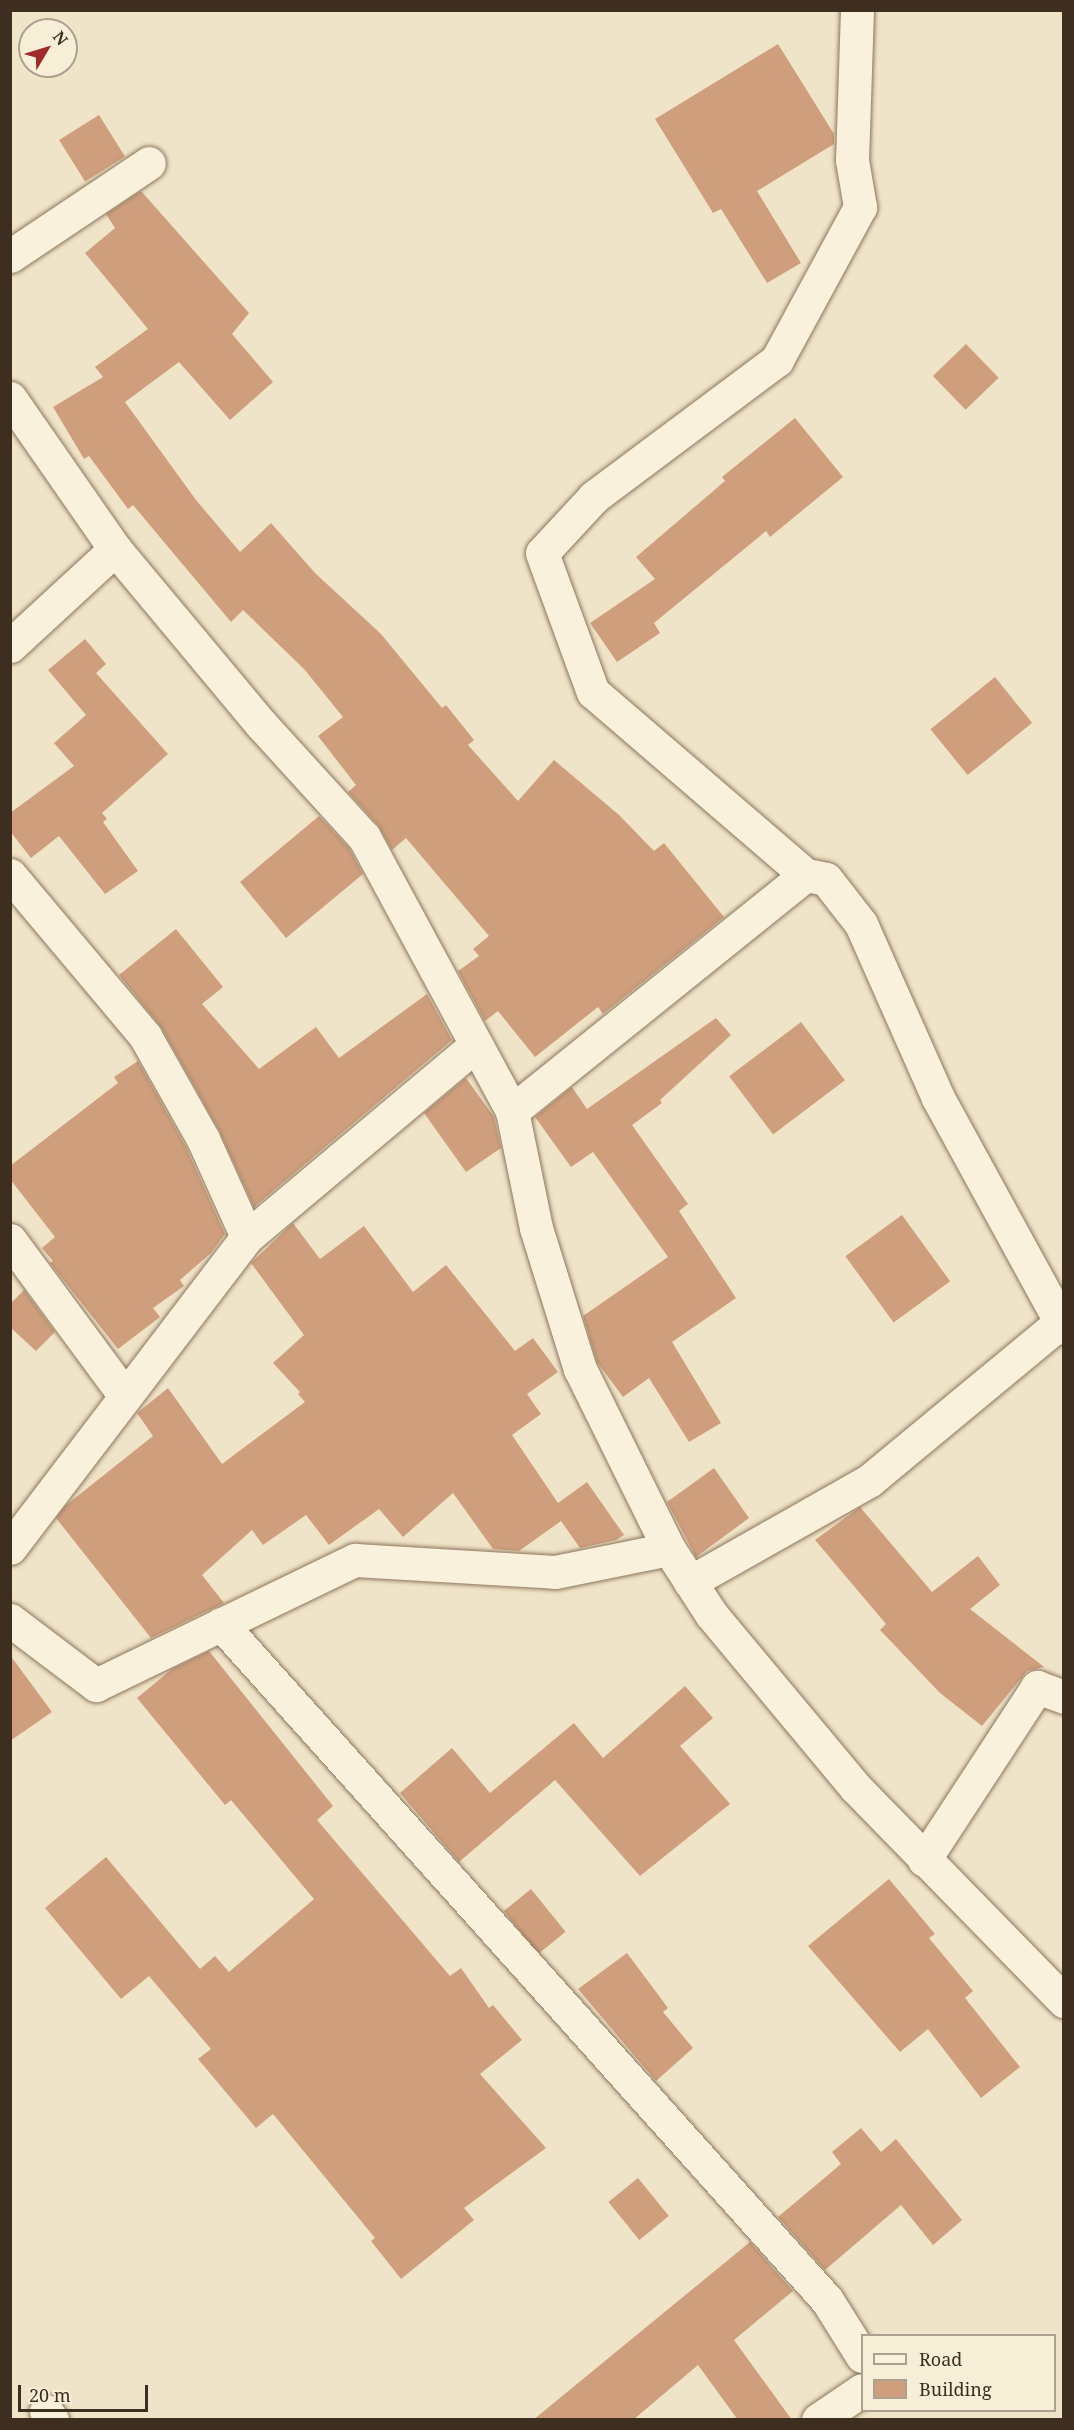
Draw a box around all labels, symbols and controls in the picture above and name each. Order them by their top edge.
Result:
north arrow [18,18,78,78]
text: N [48,26,73,50]
legend [861,2334,1056,2412]
text: Road [919,2347,962,2371]
scale bar [21,2373,152,2411]
text: Building [919,2377,992,2401]
text: 20 m [29,2383,71,2407]

